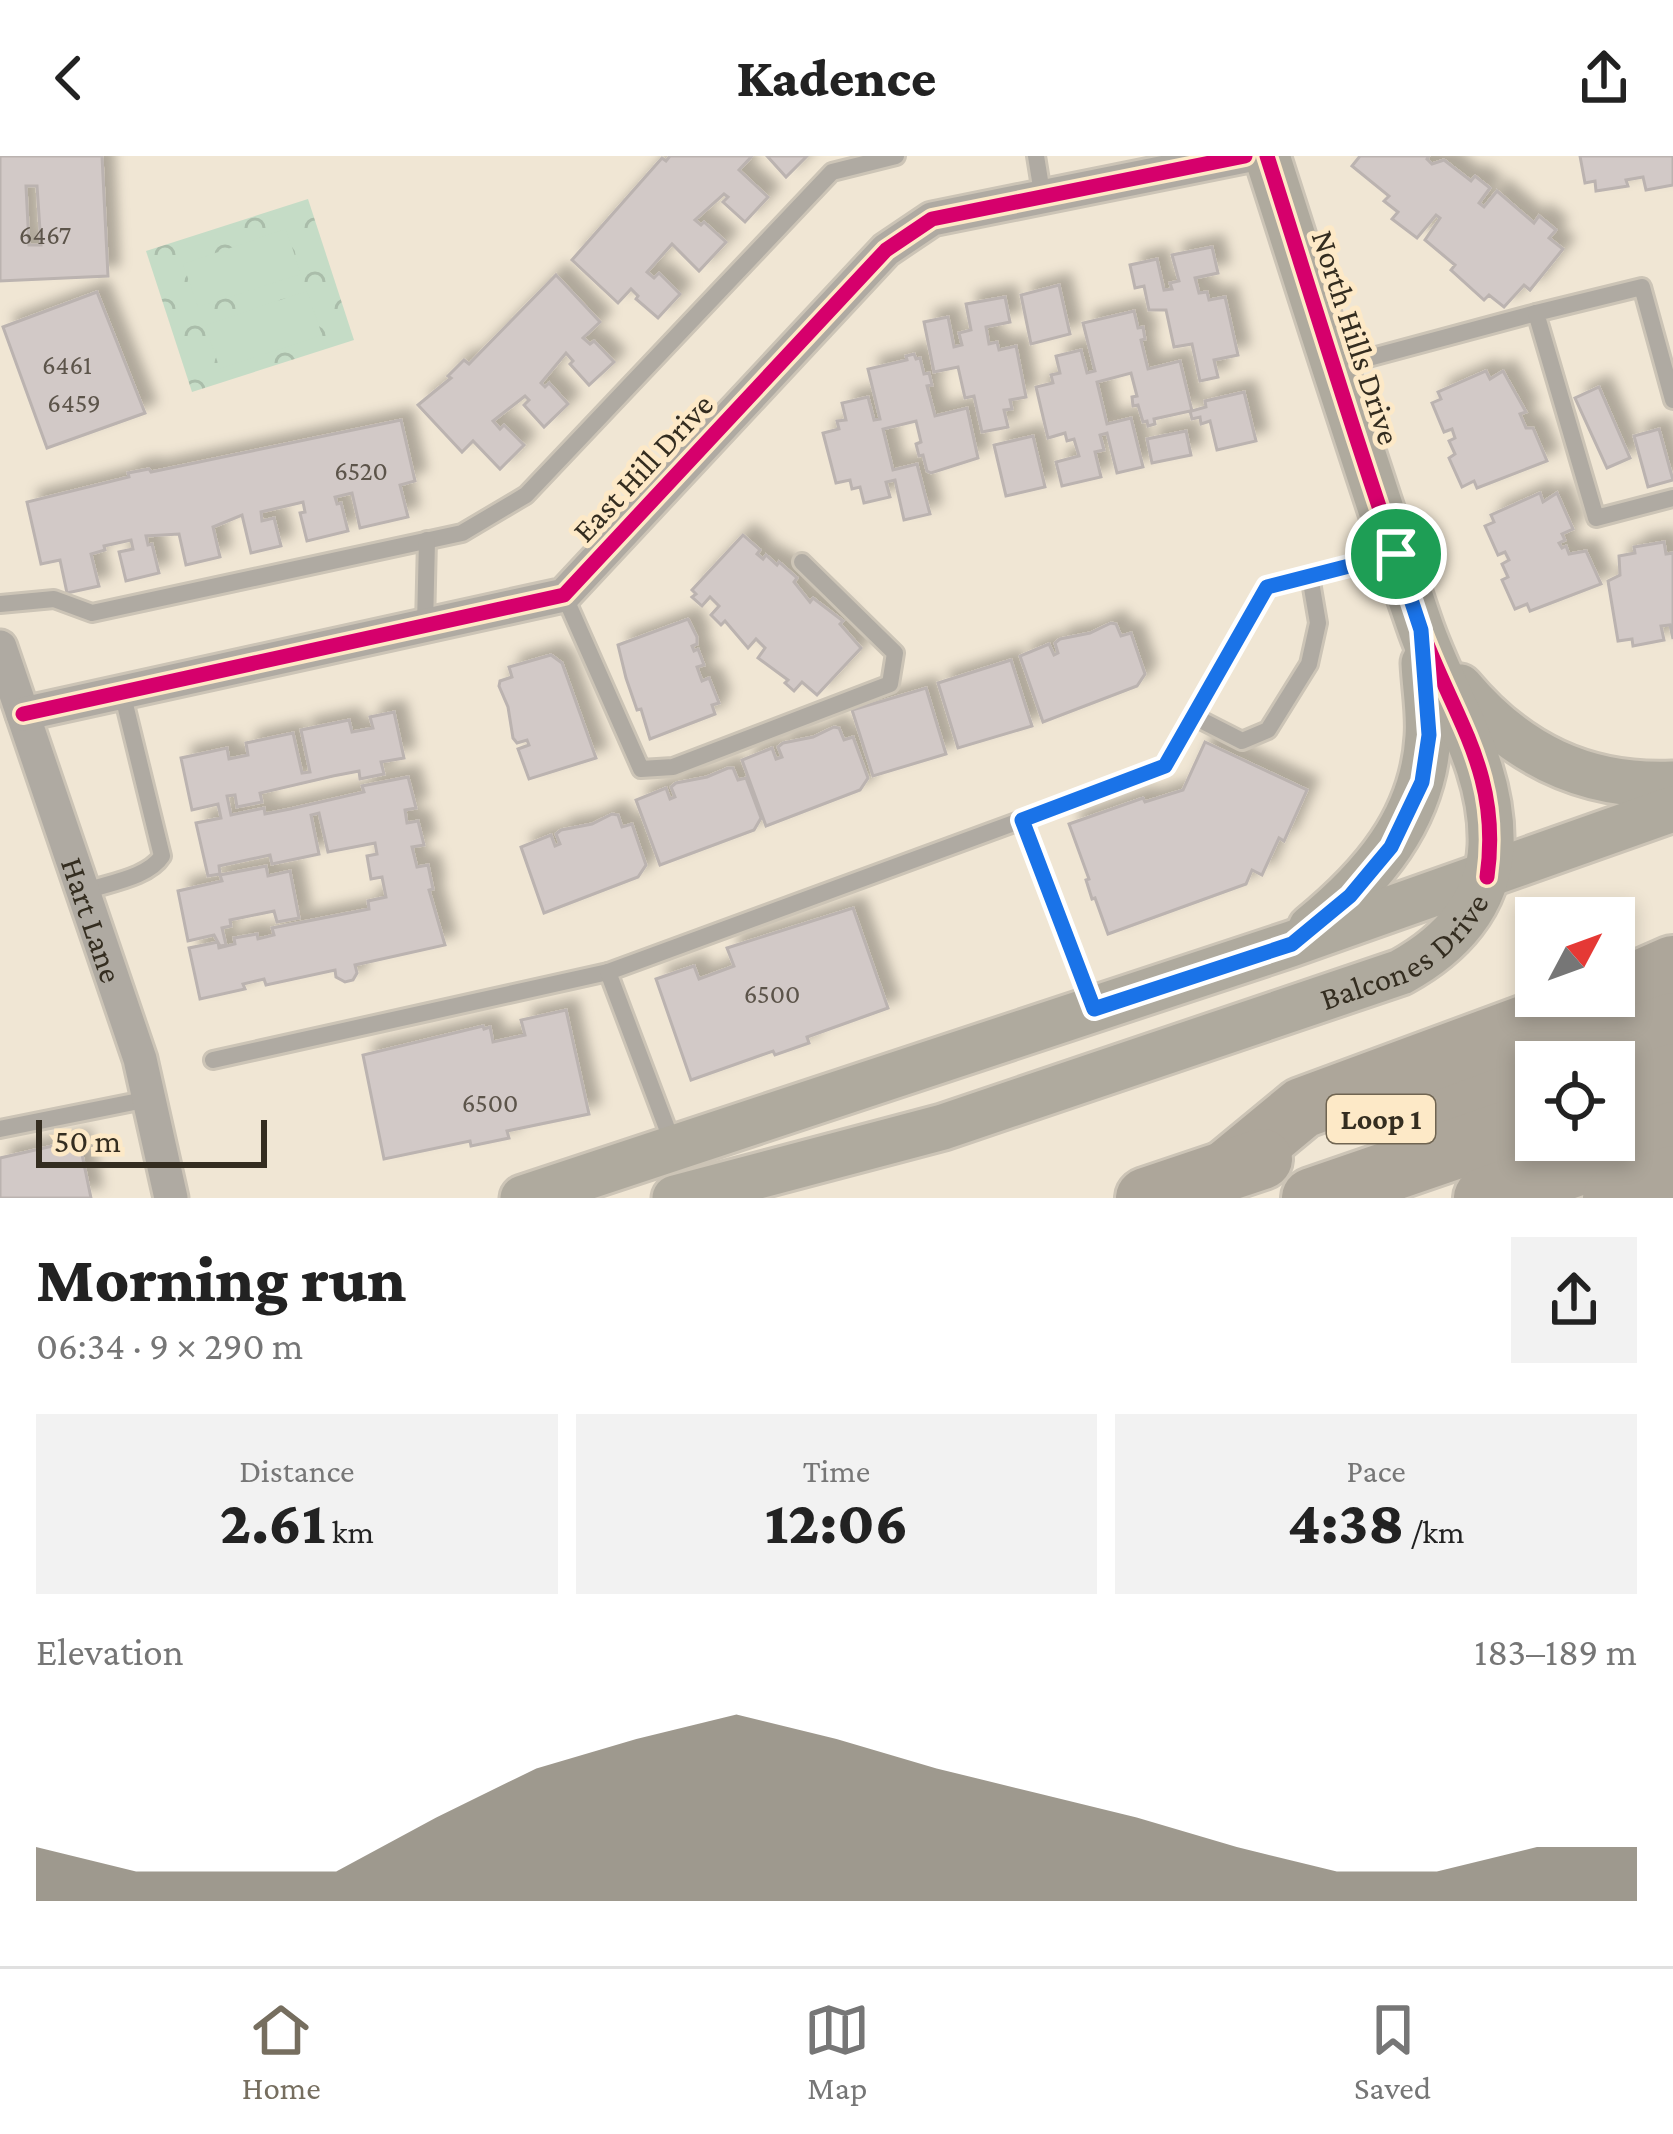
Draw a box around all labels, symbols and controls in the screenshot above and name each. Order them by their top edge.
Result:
icon: back [36,45,102,111]
icon: share [1571,45,1637,111]
text: Kadence [736,48,937,108]
house number: 6467 [19,220,71,250]
street label: North Hills Drive [1304,225,1409,449]
house number: 6461 [42,350,92,380]
street label: East Hill Drive [564,386,720,549]
house number: 6459 [47,388,101,418]
house number: 6520 [334,456,388,486]
pin [1345,503,1447,605]
icon: arrive [1363,521,1429,587]
street label: Hart Lane [54,852,131,987]
street label: Balcones Drive [1315,887,1496,1017]
north arrow [1515,897,1635,1017]
map controls [1515,897,1635,1161]
house number: 6500 [744,979,800,1009]
button: locate [1515,1041,1635,1161]
house number: 6500 [462,1088,518,1118]
road number: Loop 1 [1327,1095,1435,1143]
scale bar [36,1114,267,1167]
text: 50 m [54,1122,121,1159]
button: share [1511,1237,1637,1363]
text: Morning run [36,1242,406,1315]
text: 06:34 · 9 × 290 m [36,1324,303,1367]
text: Distance [239,1452,355,1489]
text: Time [803,1452,870,1489]
text: Pace [1346,1452,1406,1489]
text: 2.61 [220,1489,325,1556]
text: 12:06 [765,1489,908,1556]
text: 4:38 [1288,1489,1404,1556]
text: km [325,1513,374,1550]
text: /km [1404,1513,1465,1550]
text: Elevation [36,1630,184,1673]
text: 183–189 m [1474,1630,1637,1673]
tab: Home [242,1997,321,2106]
tab: Map [804,1997,870,2106]
tab: Saved [1354,1997,1431,2106]

